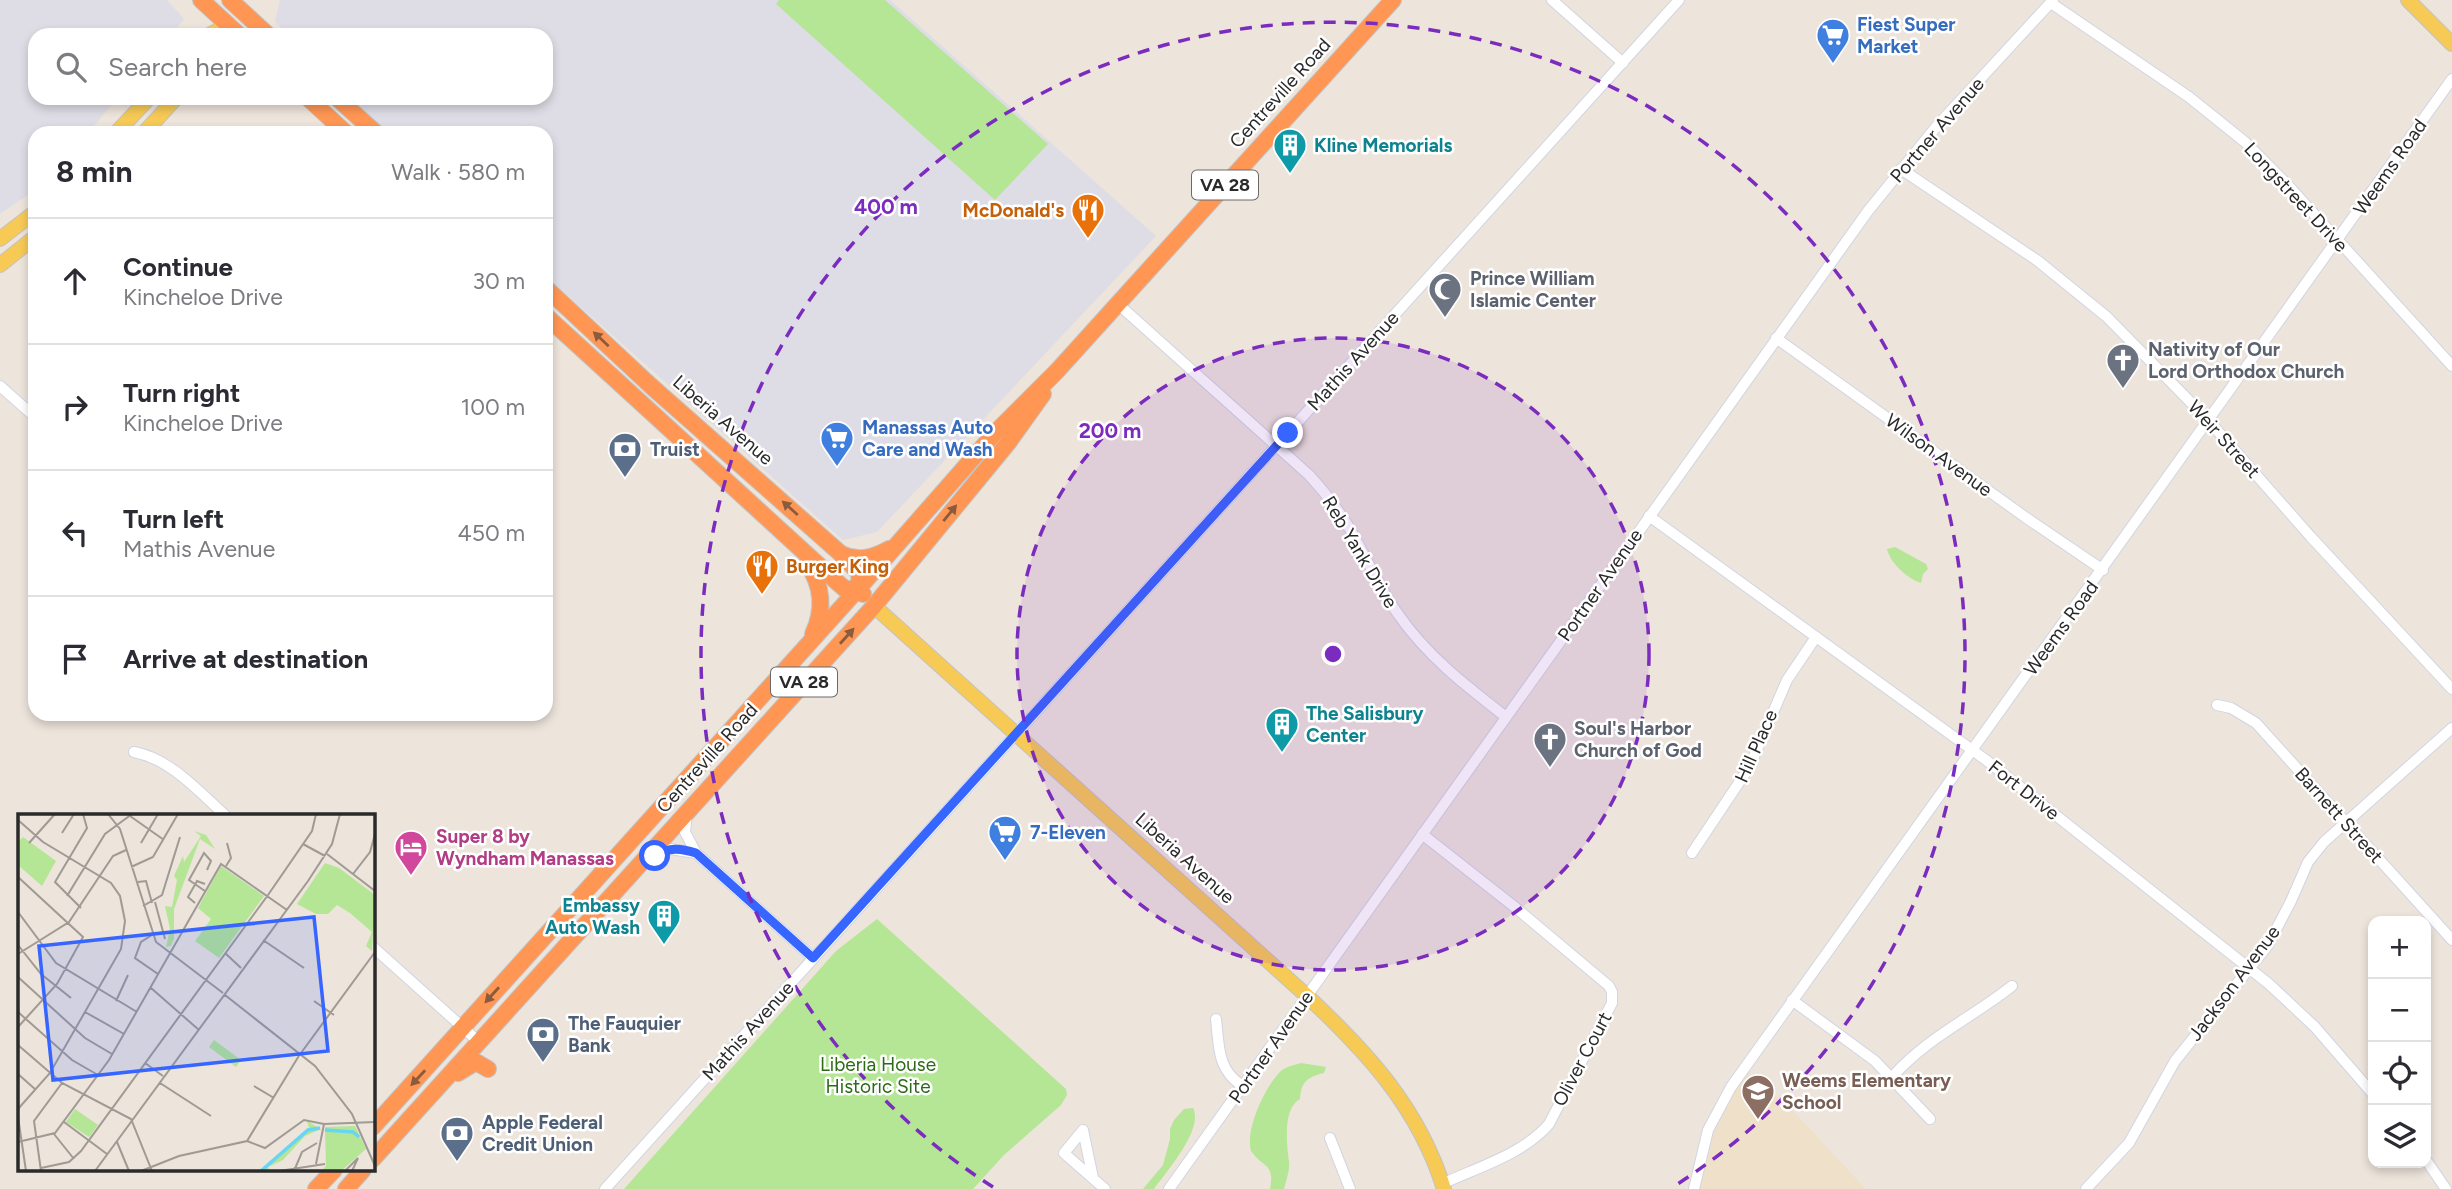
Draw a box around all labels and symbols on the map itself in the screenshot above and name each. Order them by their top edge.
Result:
place label: Fiest Super Market [1857,13,1956,58]
supermarket icon: Fiest Super Market [1814,16,1852,65]
street label: Centreville Road [1225,33,1335,153]
street label: Portner Avenue [1885,73,1989,187]
street label: Weems Road [2349,115,2431,219]
building icon: Kline Memorials [1271,126,1309,175]
place label: Kline Memorials [1314,134,1453,157]
street label: Longstreet Drive [2239,137,2353,257]
road number: VA 28 [1192,170,1258,200]
restaurant icon: McDonald's [1069,191,1107,240]
text: 400 m [854,194,918,219]
place label: McDonald's [963,199,1064,222]
place label: Prince William Islamic Center [1470,267,1596,312]
mosque icon: Prince William Islamic Center [1426,270,1464,319]
street label: Mathis Avenue [1302,307,1404,415]
one-way arrow [593,332,610,348]
place label: Nativity of Our Lord Orthodox Church [2148,338,2344,383]
church icon: Nativity of Our Lord Orthodox Church [2104,341,2142,390]
street label: Liberia Avenue [668,370,778,470]
street label: Weir Street [2183,395,2265,483]
street label: Wilson Avenue [1881,409,1997,501]
place label: Manassas Auto Care and Wash [862,416,993,461]
route end [1272,417,1303,448]
text: 200 m [1079,418,1141,443]
supermarket icon: Manassas Auto Care and Wash [818,419,856,468]
bank icon: Truist [606,430,644,479]
place label: Truist [650,438,700,461]
street label: Reb Yank Drive [1318,492,1402,612]
one-way arrow [782,500,799,516]
one-way arrow [942,505,957,522]
street label: Portner Avenue [1553,524,1647,646]
restaurant icon: Burger King [743,547,781,596]
place label: Burger King [786,555,889,578]
street label: Weems Road [2019,576,2103,680]
one-way arrow [839,627,855,645]
centre of rings [1321,642,1345,666]
road number: VA 28 [771,668,837,696]
street label: Centreville Road [652,698,762,818]
place label: The Salisbury Center [1306,702,1423,747]
building icon: The Salisbury Center [1263,705,1301,754]
street label: Hill Place [1730,706,1782,786]
place label: Soul's Harbor Church of God [1574,717,1702,762]
church icon: Soul's Harbor Church of God [1531,720,1569,769]
street label: Fort Drive [1984,755,2064,825]
street label: Barnett Street [2290,762,2388,868]
street label: Liberia Avenue [1131,808,1239,908]
supermarket icon: 7-Eleven [986,813,1024,862]
inset map [18,814,374,1172]
place label: 7-Eleven [1030,821,1106,844]
place label: Super 8 by Wyndham Manassas [436,825,614,870]
hotel icon: Super 8 by Wyndham Manassas [392,828,430,877]
route start [639,840,670,871]
place label: Embassy Auto Wash [545,894,640,939]
building icon: Embassy Auto Wash [645,897,683,946]
street label: Jackson Avenue [2183,921,2285,1045]
street label: Mathis Avenue [697,977,799,1085]
one-way arrow [485,986,501,1003]
street label: Portner Avenue [1224,986,1318,1108]
street label: Oliver Court [1548,1008,1616,1110]
place label: The Fauquier Bank [568,1012,681,1057]
bank icon: The Fauquier Bank [524,1015,562,1064]
park label: Liberia House Historic Site [820,1053,936,1098]
one-way arrow [411,1069,427,1086]
place label: Weems Elementary School [1782,1069,1951,1114]
school or university icon: Weems Elementary School [1739,1072,1777,1121]
place label: Apple Federal Credit Union [482,1111,603,1156]
bank icon: Apple Federal Credit Union [438,1114,476,1163]

